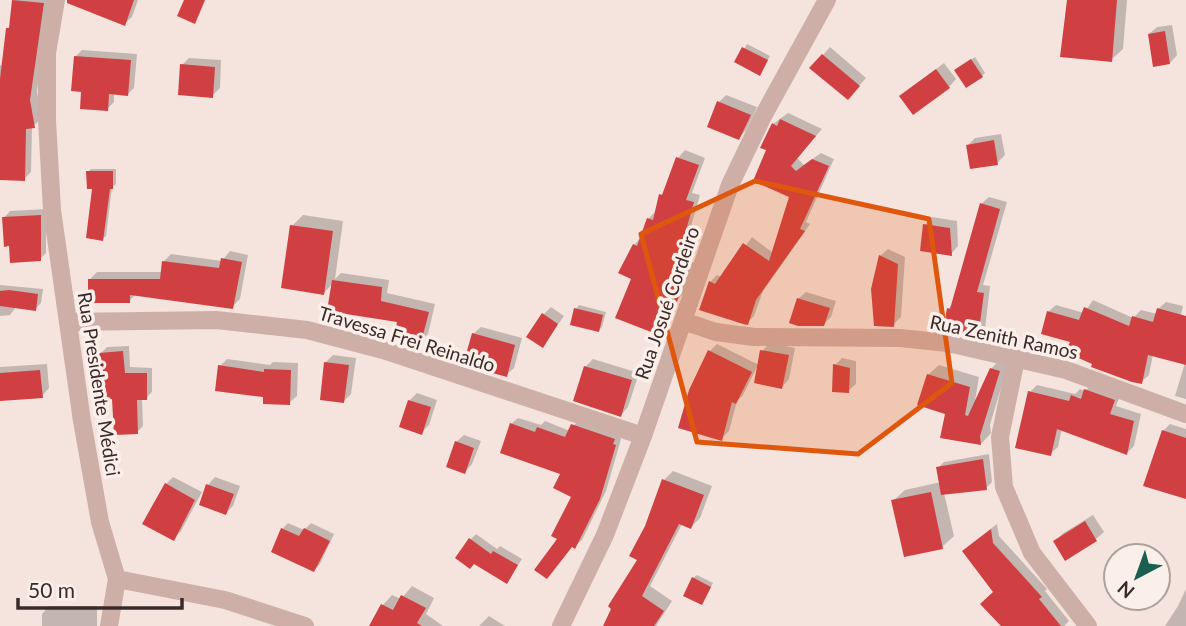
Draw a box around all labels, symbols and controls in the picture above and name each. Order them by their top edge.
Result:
street label: Rua Josué Cordeiro [630,223,704,382]
street label: Rua Presidente Médici [74,290,125,478]
street label: Travessa Frei Reinaldo [316,301,498,376]
street label: Rua Zenith Ramos [928,310,1080,363]
north arrow [1102,542,1172,612]
scale bar [18,566,182,610]
text: 50 m [28,577,75,602]
text: N [1112,577,1139,604]

